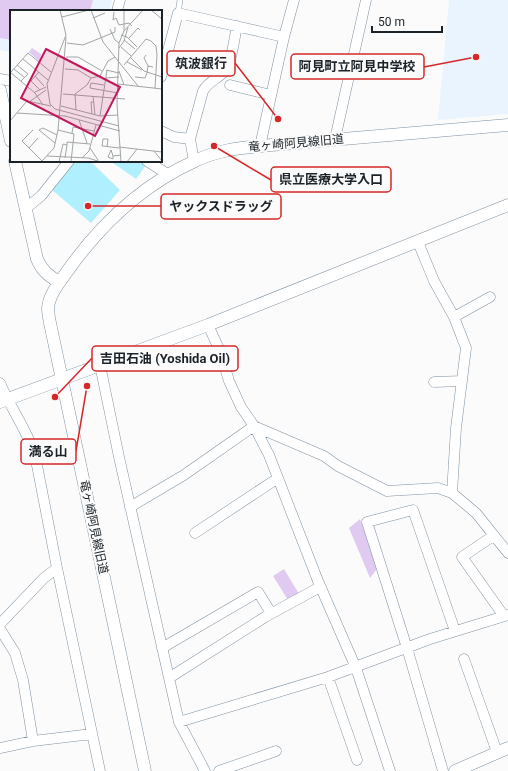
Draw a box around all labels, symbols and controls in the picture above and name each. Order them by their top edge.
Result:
scale bar [372,8,442,34]
inset map [10,10,162,162]
text: 50 m [378,15,405,29]
callout: 筑波銀行 [167,51,235,76]
callout: 阿見町立阿見中学校 [291,54,424,79]
text: 筑波銀行 [175,56,227,71]
text: 阿見町立阿見中学校 [298,59,416,74]
street label: 竜ヶ崎阿見線旧道 [248,132,344,154]
callout: 県立医療大学入口 [271,167,391,192]
text: 県立医療大学入口 [279,172,383,187]
callout: ヤックスドラッグ [161,194,281,219]
text: ヤックスドラッグ [169,199,273,214]
callout: 吉田石油 (Yoshida Oil) [92,346,238,371]
text: 吉田石油 (Yoshida Oil) [100,351,230,366]
callout: 満る山 [21,439,76,464]
text: 満る山 [28,444,68,459]
street label: 竜ヶ崎阿見線旧道 [77,479,111,575]

